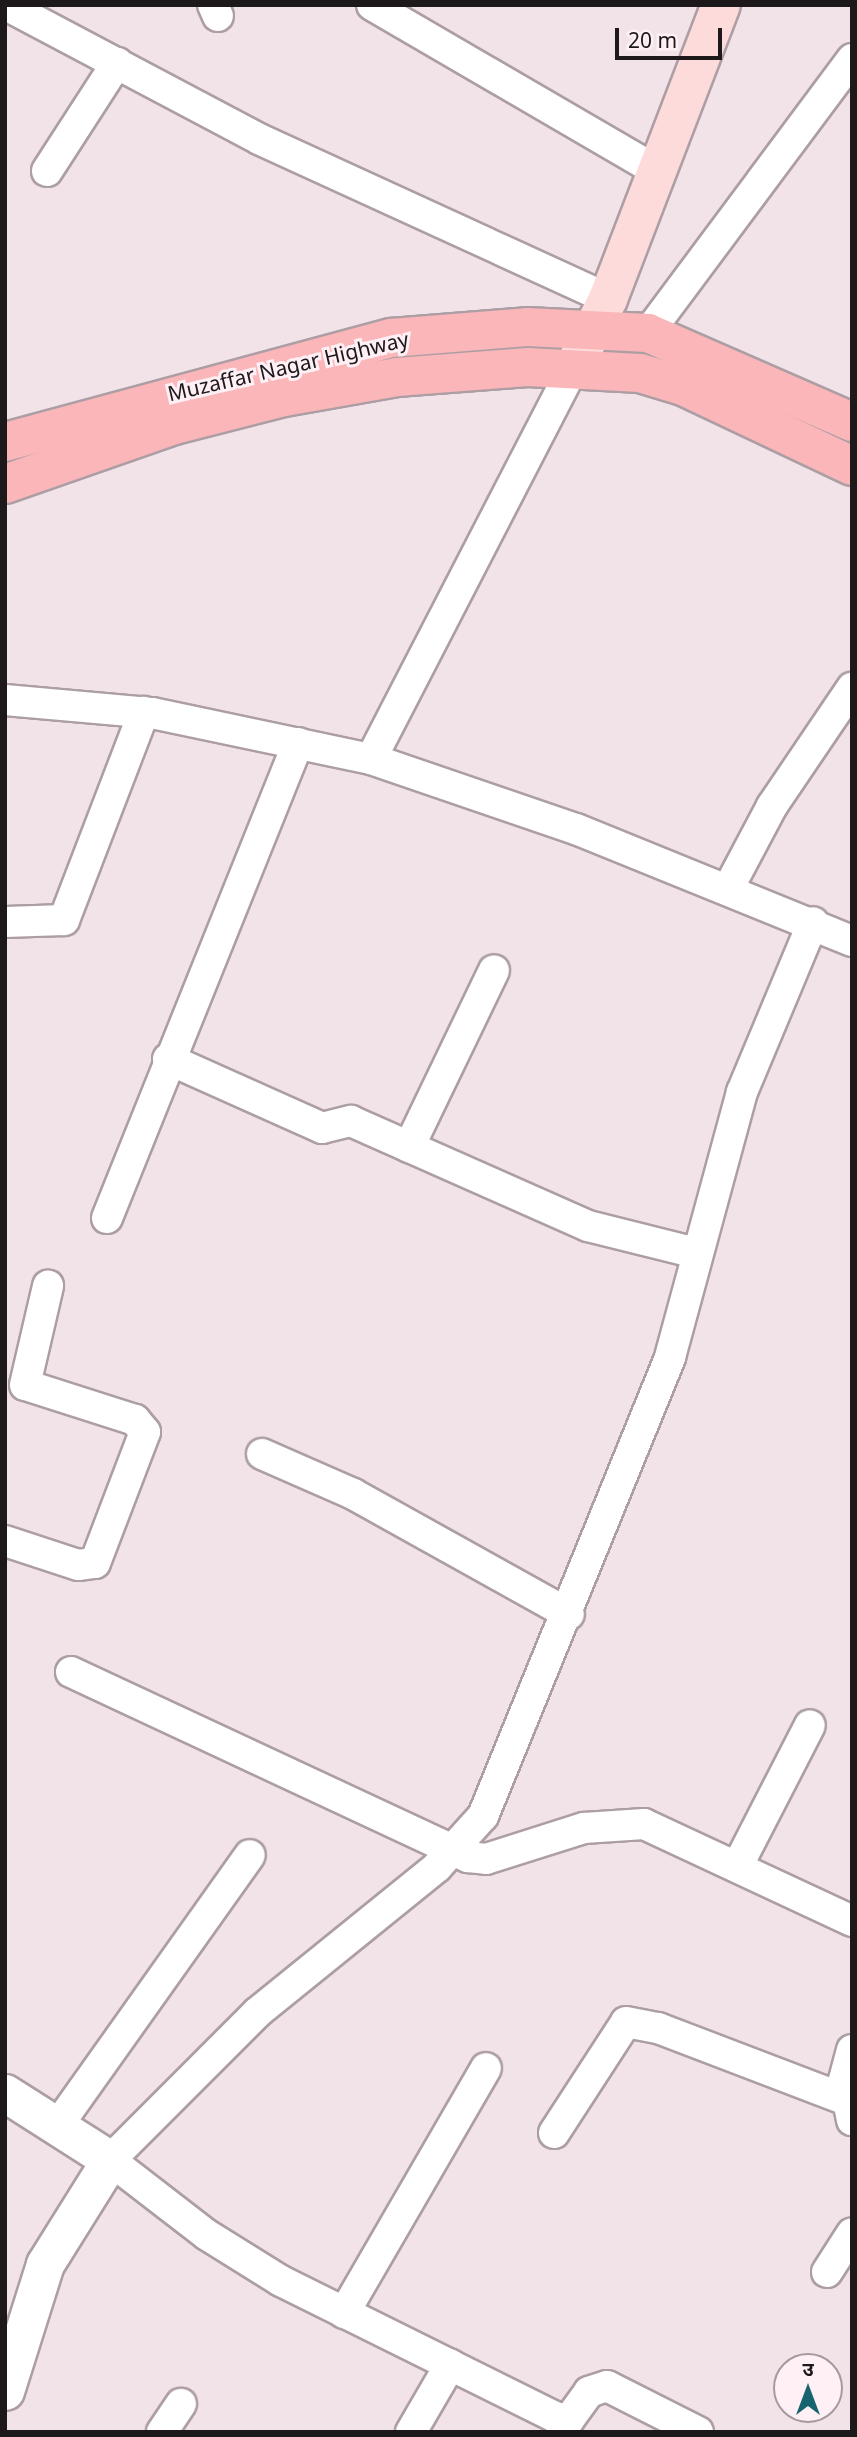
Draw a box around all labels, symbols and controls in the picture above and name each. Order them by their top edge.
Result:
scale bar [619,14,726,58]
text: 20 m [628,26,677,54]
street label: Muzaffar Nagar Highway [165,326,411,406]
north arrow [773,2353,843,2423]
text: उ [802,2356,814,2382]

